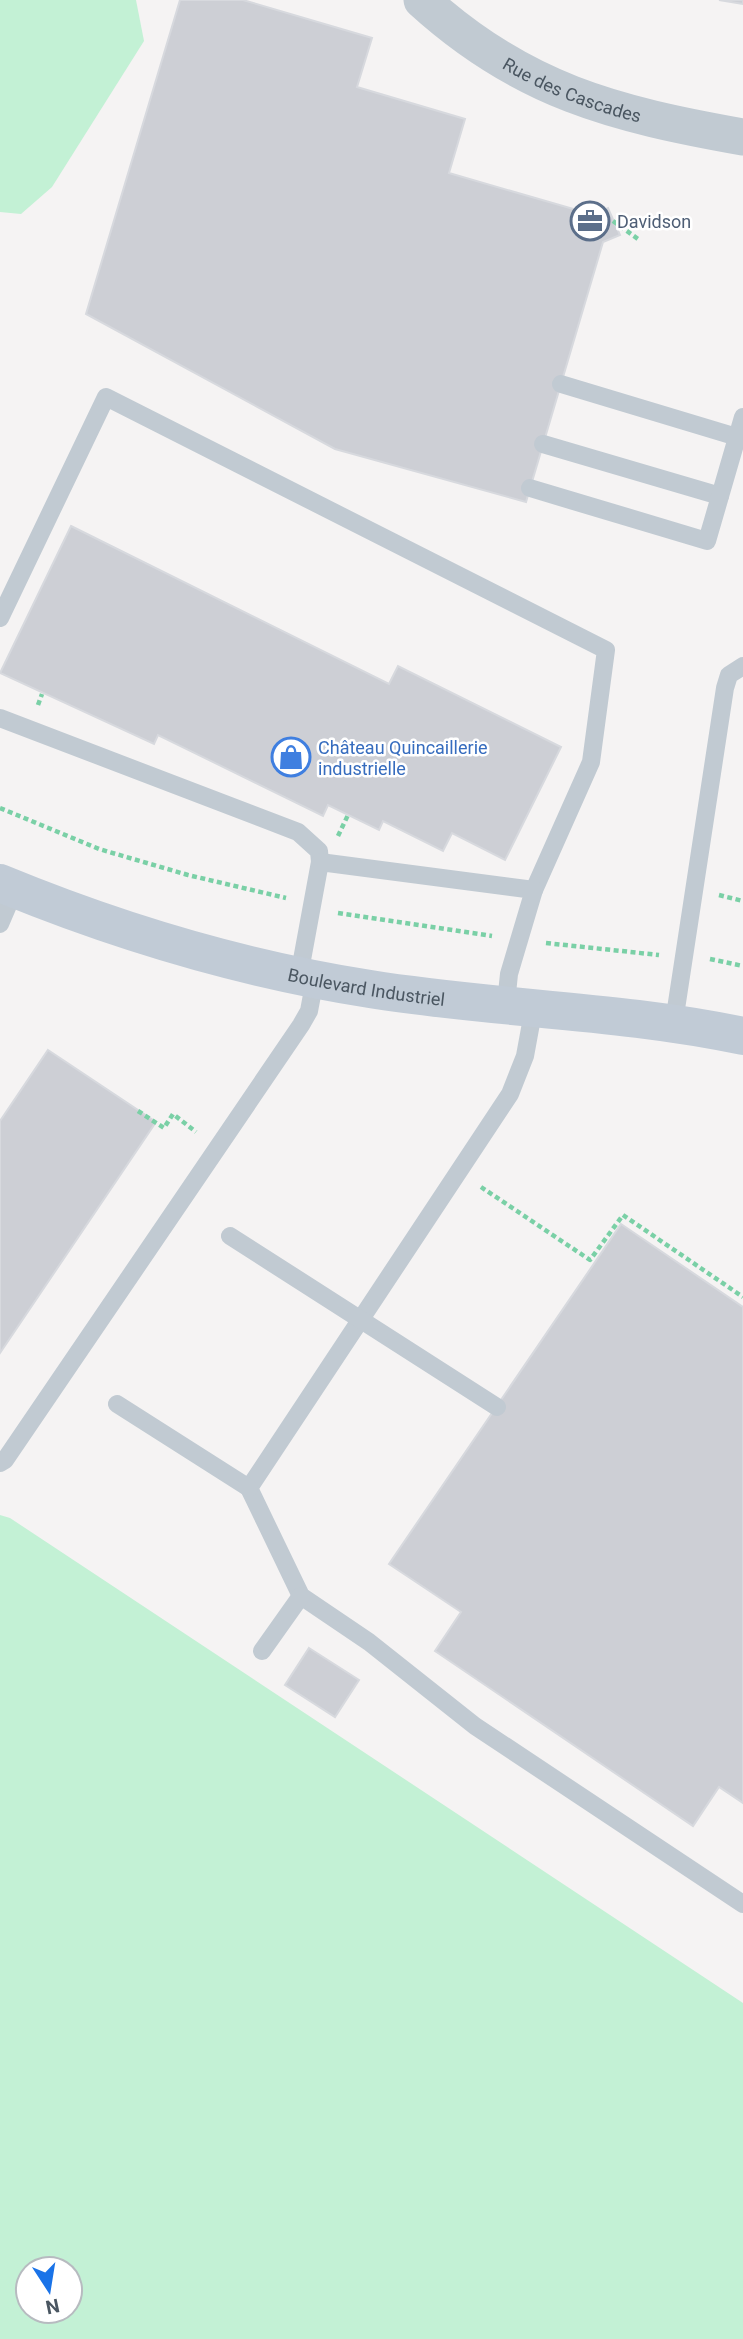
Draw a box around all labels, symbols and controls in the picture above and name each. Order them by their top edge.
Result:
street label: Rue des Cascades [499,53,644,126]
office icon: Davidson [569,200,611,242]
place label: Davidson [617,211,691,232]
shop icon: Château Quincaillerie industrielle [270,736,312,778]
place label: Château Quincaillerie industrielle [318,737,488,779]
street label: Boulevard Industriel [286,963,446,1010]
north arrow [14,2255,84,2325]
text: N [43,2293,61,2319]

